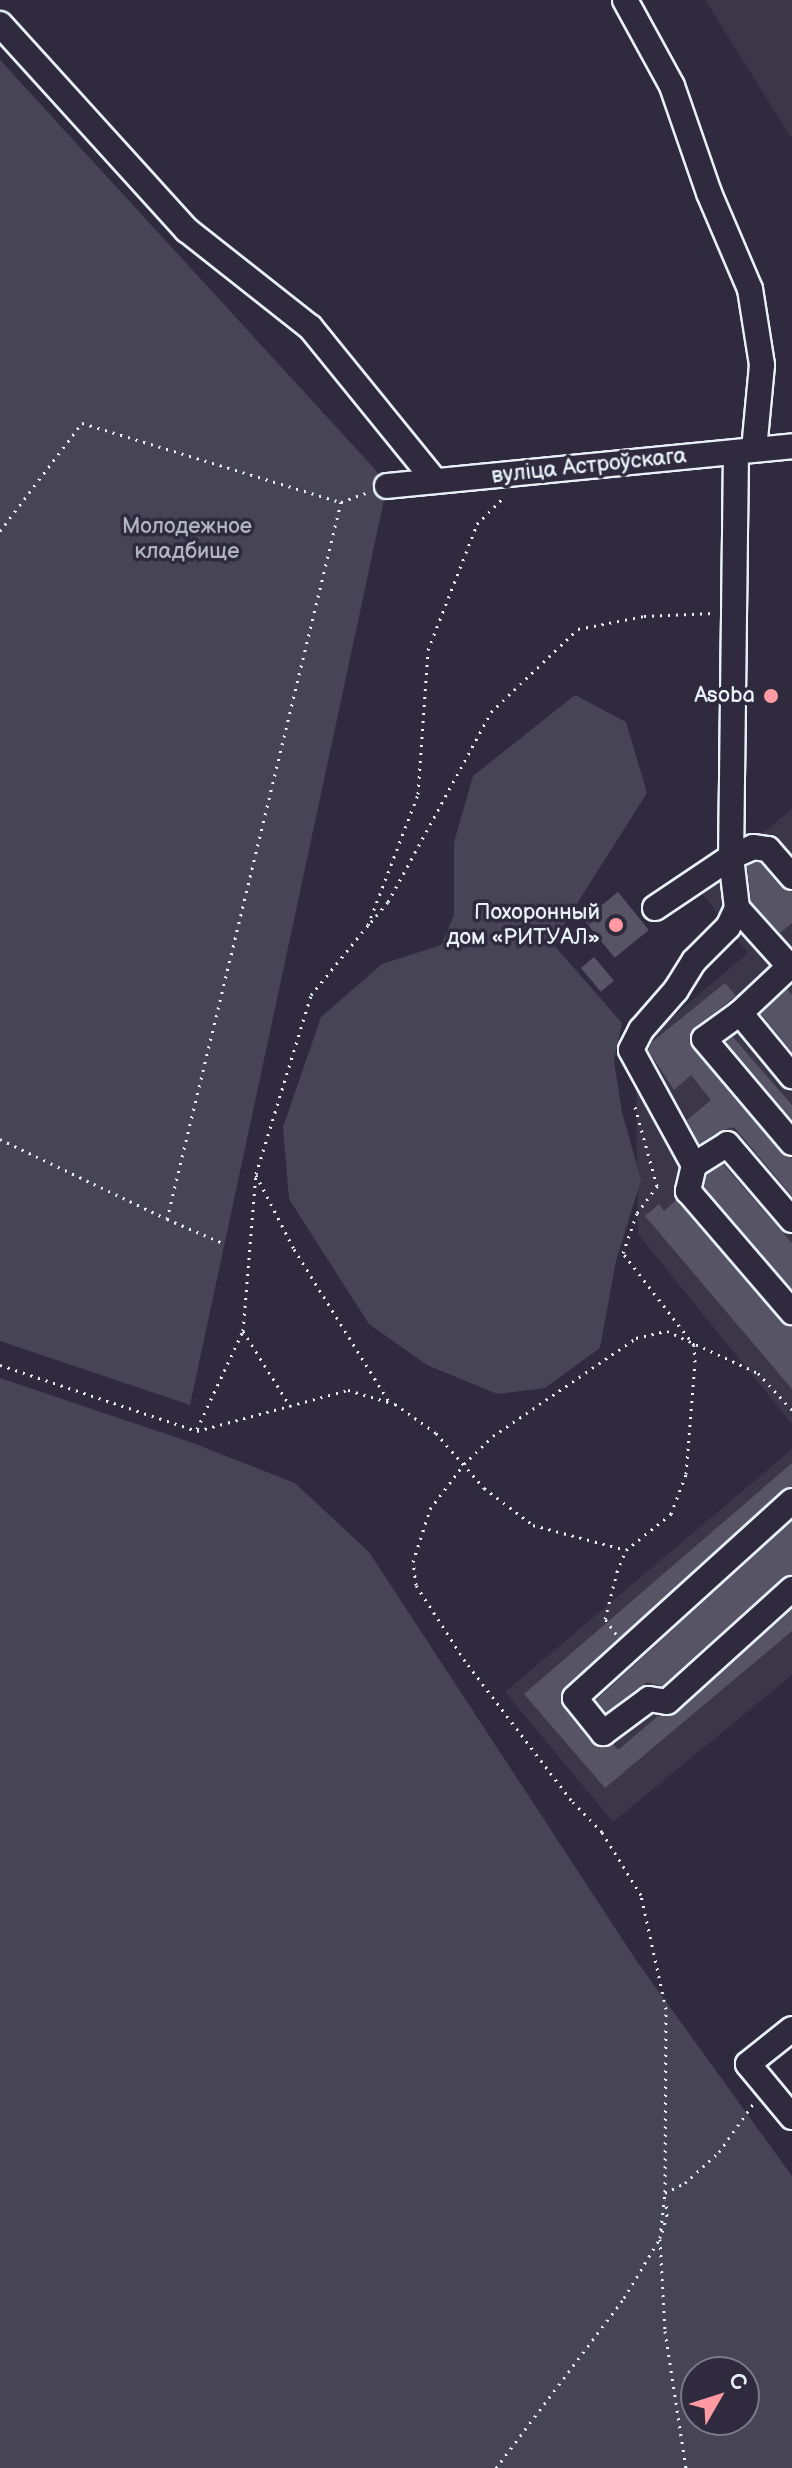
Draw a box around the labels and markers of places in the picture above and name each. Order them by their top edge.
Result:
place label: Asoba [694,683,755,709]
marker: Asoba [762,687,780,705]
place label: Похоронный дом «РИТУАЛ» [446,899,600,950]
marker: Похоронный дом «РИТУАЛ» [607,916,625,934]

